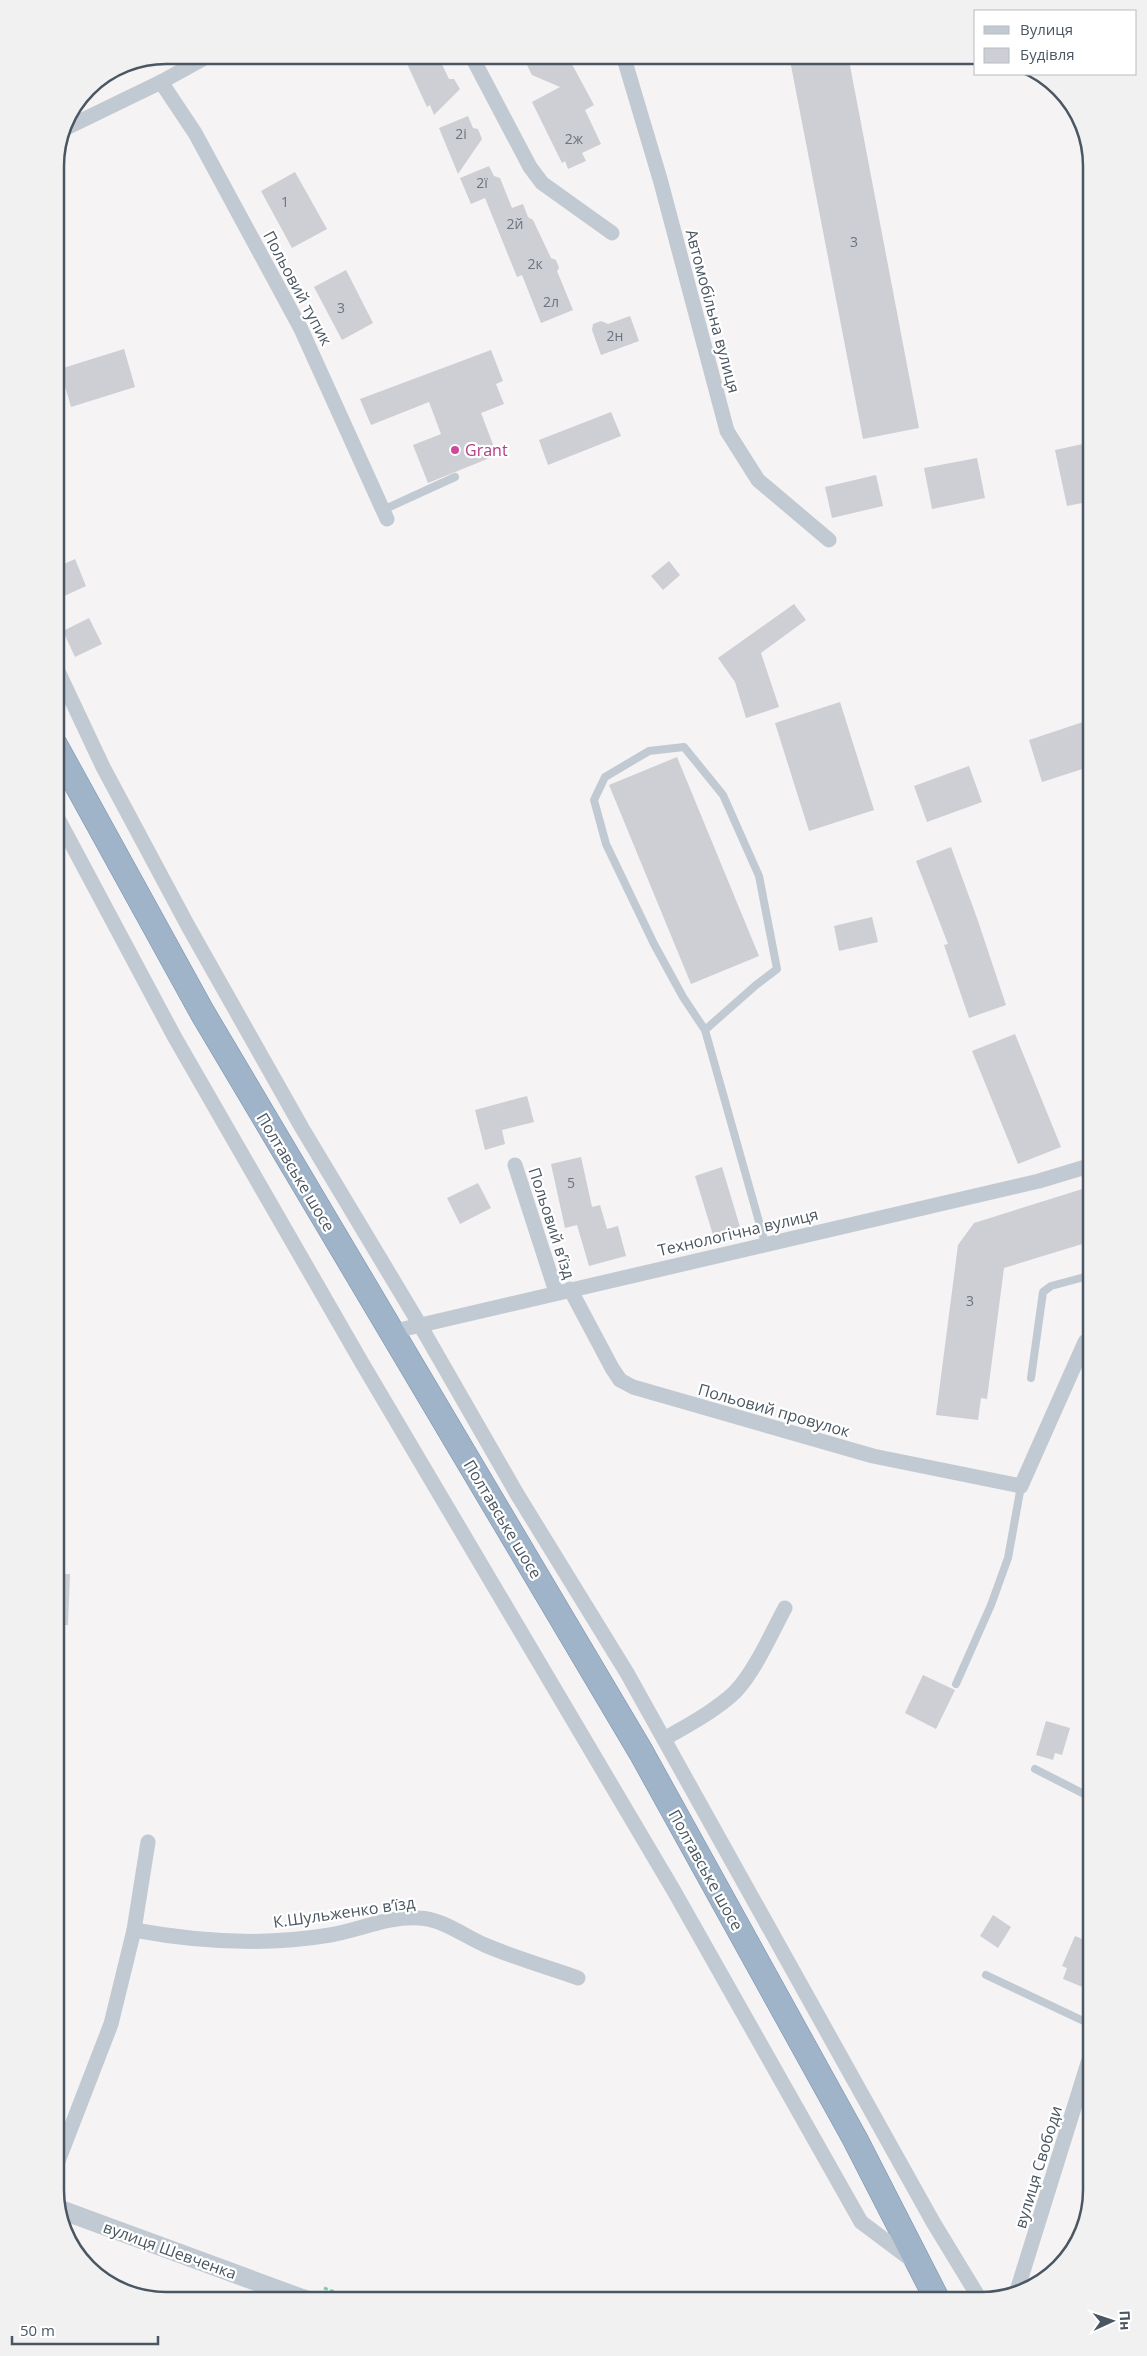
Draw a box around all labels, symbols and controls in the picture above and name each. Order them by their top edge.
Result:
legend [974,10,1137,75]
text: Вулиця [1020,19,1073,39]
text: Будівля [1020,44,1075,64]
house number: 2і [455,124,467,143]
house number: 2ж [565,129,584,148]
house number: 2ї [476,173,488,192]
house number: 1 [281,192,289,211]
house number: 2й [507,214,523,233]
street label: Польовий тупик [258,227,338,350]
street label: Автомобільна вулиця [681,227,745,395]
house number: 3 [850,232,858,251]
house number: 2к [527,254,543,273]
house number: 2л [543,292,559,311]
house number: 3 [337,298,345,317]
house number: 2н [607,326,623,345]
place label: Grant [465,439,508,461]
marker: Grant [449,444,461,456]
street label: Полтавське шосе [252,1108,340,1236]
street label: Польовий в’їзд [524,1164,580,1282]
house number: 5 [567,1173,575,1192]
street label: Технологічна вулиця [656,1203,820,1261]
house number: 3 [966,1291,974,1310]
street label: Польовий провулок [696,1378,853,1442]
street label: Полтавське шосе [459,1455,547,1583]
street label: Полтавське шосе [664,1806,748,1934]
street label: К.Шульженко в’їзд [272,1891,416,1933]
street label: вулиця Свободи [1009,2103,1067,2231]
street label: вулиця Шевченка [100,2216,240,2284]
north arrow [1087,2296,1137,2346]
text: Пн [1115,2310,1135,2331]
scale bar [12,2314,159,2346]
text: 50 m [20,2320,55,2340]

